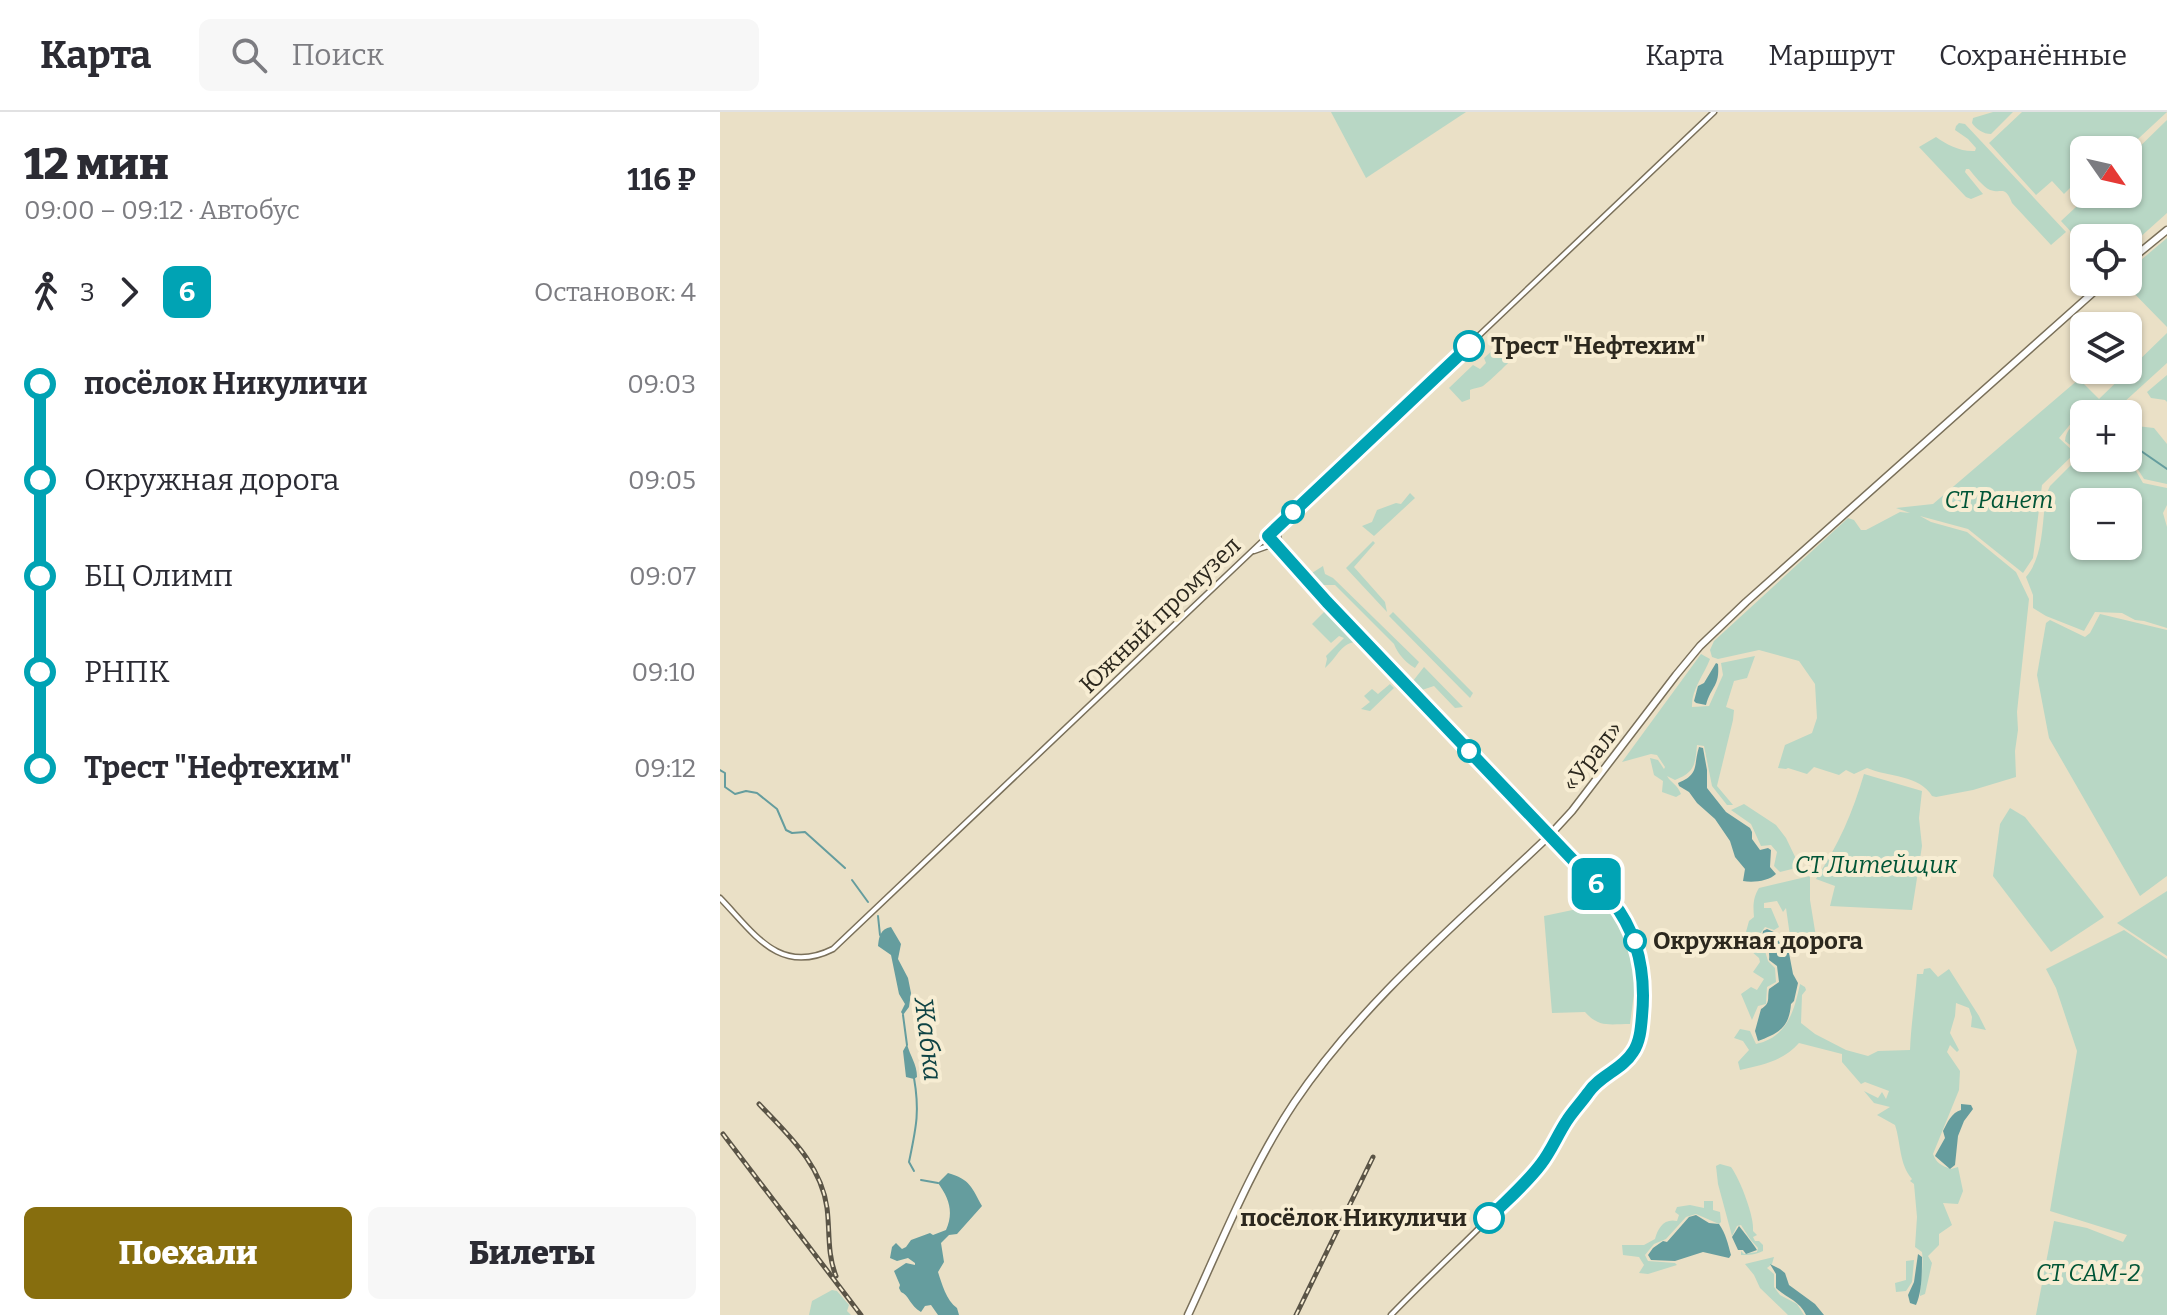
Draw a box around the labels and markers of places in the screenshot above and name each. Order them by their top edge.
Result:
marker: Трест "Нефтехим" [1454,331,1484,361]
place label: Трест "Нефтехим" [1491,332,1706,360]
unlabelled marker [1282,501,1304,523]
unlabelled marker [1458,740,1480,762]
place label: Окружная дорога [1653,927,1863,955]
marker: Окружная дорога [1624,930,1646,952]
marker: посёлок Никуличи [1474,1203,1504,1233]
place label: посёлок Никуличи [1240,1204,1467,1232]

